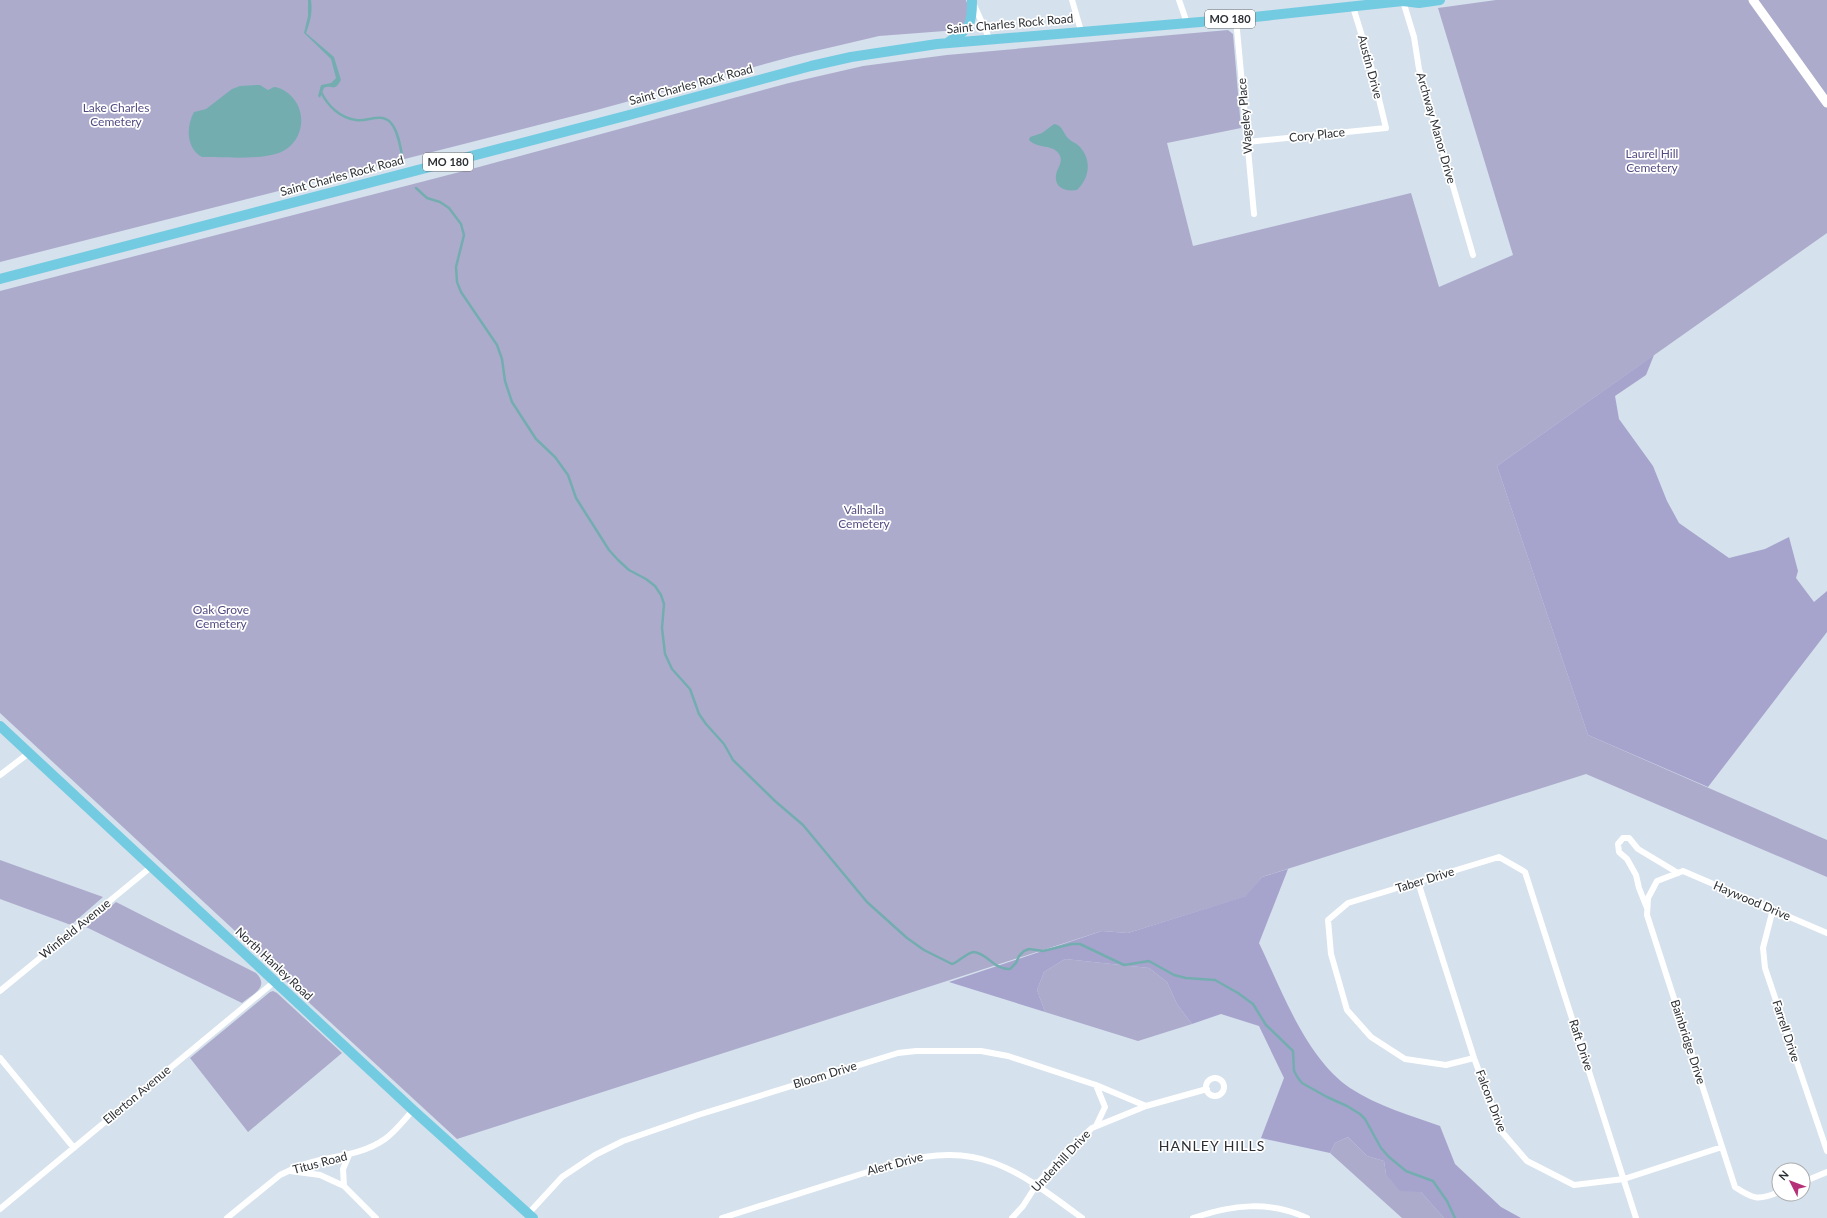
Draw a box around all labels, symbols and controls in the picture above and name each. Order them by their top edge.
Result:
street label: Saint Charles Rock Road [946,10,1074,37]
road number: MO 180 [1205,10,1255,28]
street label: Austin Drive [1355,33,1386,101]
street label: Saint Charles Rock Road [628,61,754,108]
street label: Archway Manor Drive [1413,71,1460,185]
street label: Wageley Place [1234,77,1255,155]
park label: Lake Charles Cemetery [83,100,149,129]
street label: Cory Place [1288,124,1346,145]
park label: Laurel Hill Cemetery [1626,146,1679,175]
street label: Saint Charles Rock Road [279,152,405,199]
road number: MO 180 [423,153,473,171]
park label: Valhalla Cemetery [838,502,891,531]
park label: Oak Grove Cemetery [193,602,249,631]
street label: Taber Drive [1394,863,1456,896]
street label: Haywood Drive [1711,878,1793,924]
street label: Winfield Avenue [36,895,113,962]
street label: North Hanley Road [232,924,316,1003]
street label: Bainbridge Drive [1668,998,1709,1086]
street label: Farrell Drive [1769,998,1804,1064]
street label: Raft Drive [1566,1017,1597,1072]
street label: Bloom Drive [791,1058,858,1091]
street label: Ellerton Avenue [100,1062,173,1127]
street label: Falcon Drive [1473,1068,1510,1134]
street label: Underhill Drive [1028,1126,1093,1195]
district label: HANLEY HILLS [1159,1137,1265,1154]
street label: Titus Road [291,1148,349,1177]
street label: Alert Drive [865,1149,925,1178]
north arrow [1771,1162,1811,1202]
text: N [1776,1167,1791,1182]

